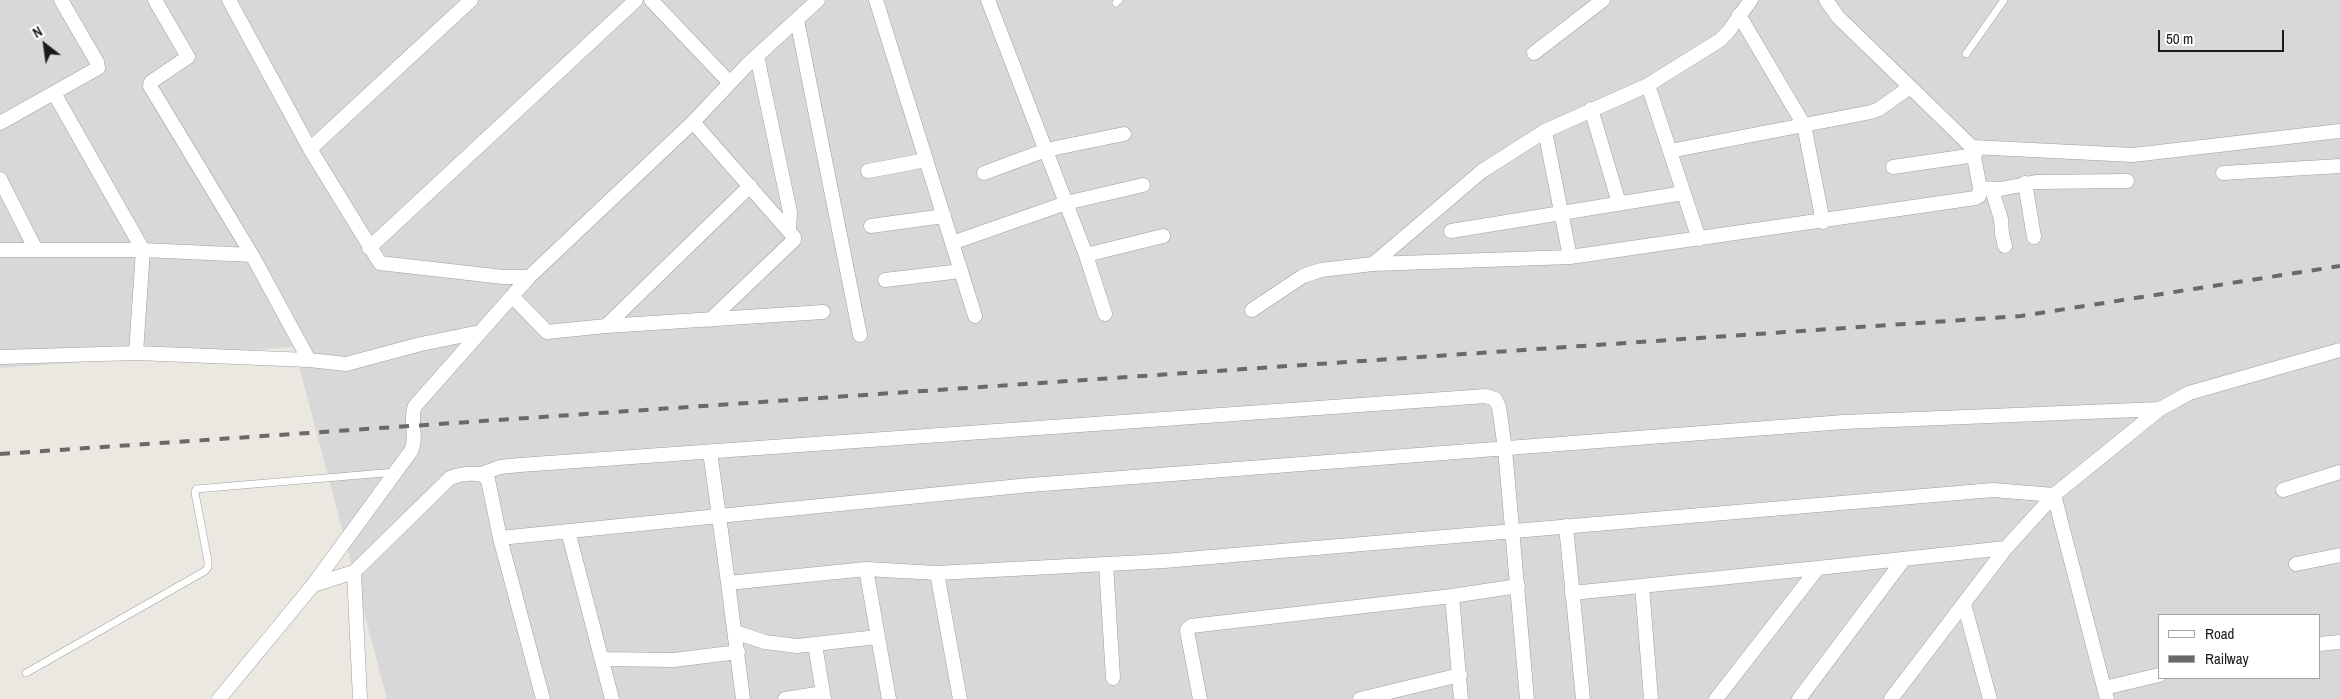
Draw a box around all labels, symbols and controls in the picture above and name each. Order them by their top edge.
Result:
north arrow [20,20,70,70]
scale bar [2160,20,2286,52]
text: N [29,22,46,42]
text: 50 m [2166,28,2193,49]
legend [2158,614,2320,679]
text: Road [2205,623,2234,644]
text: Railway [2205,648,2249,669]

